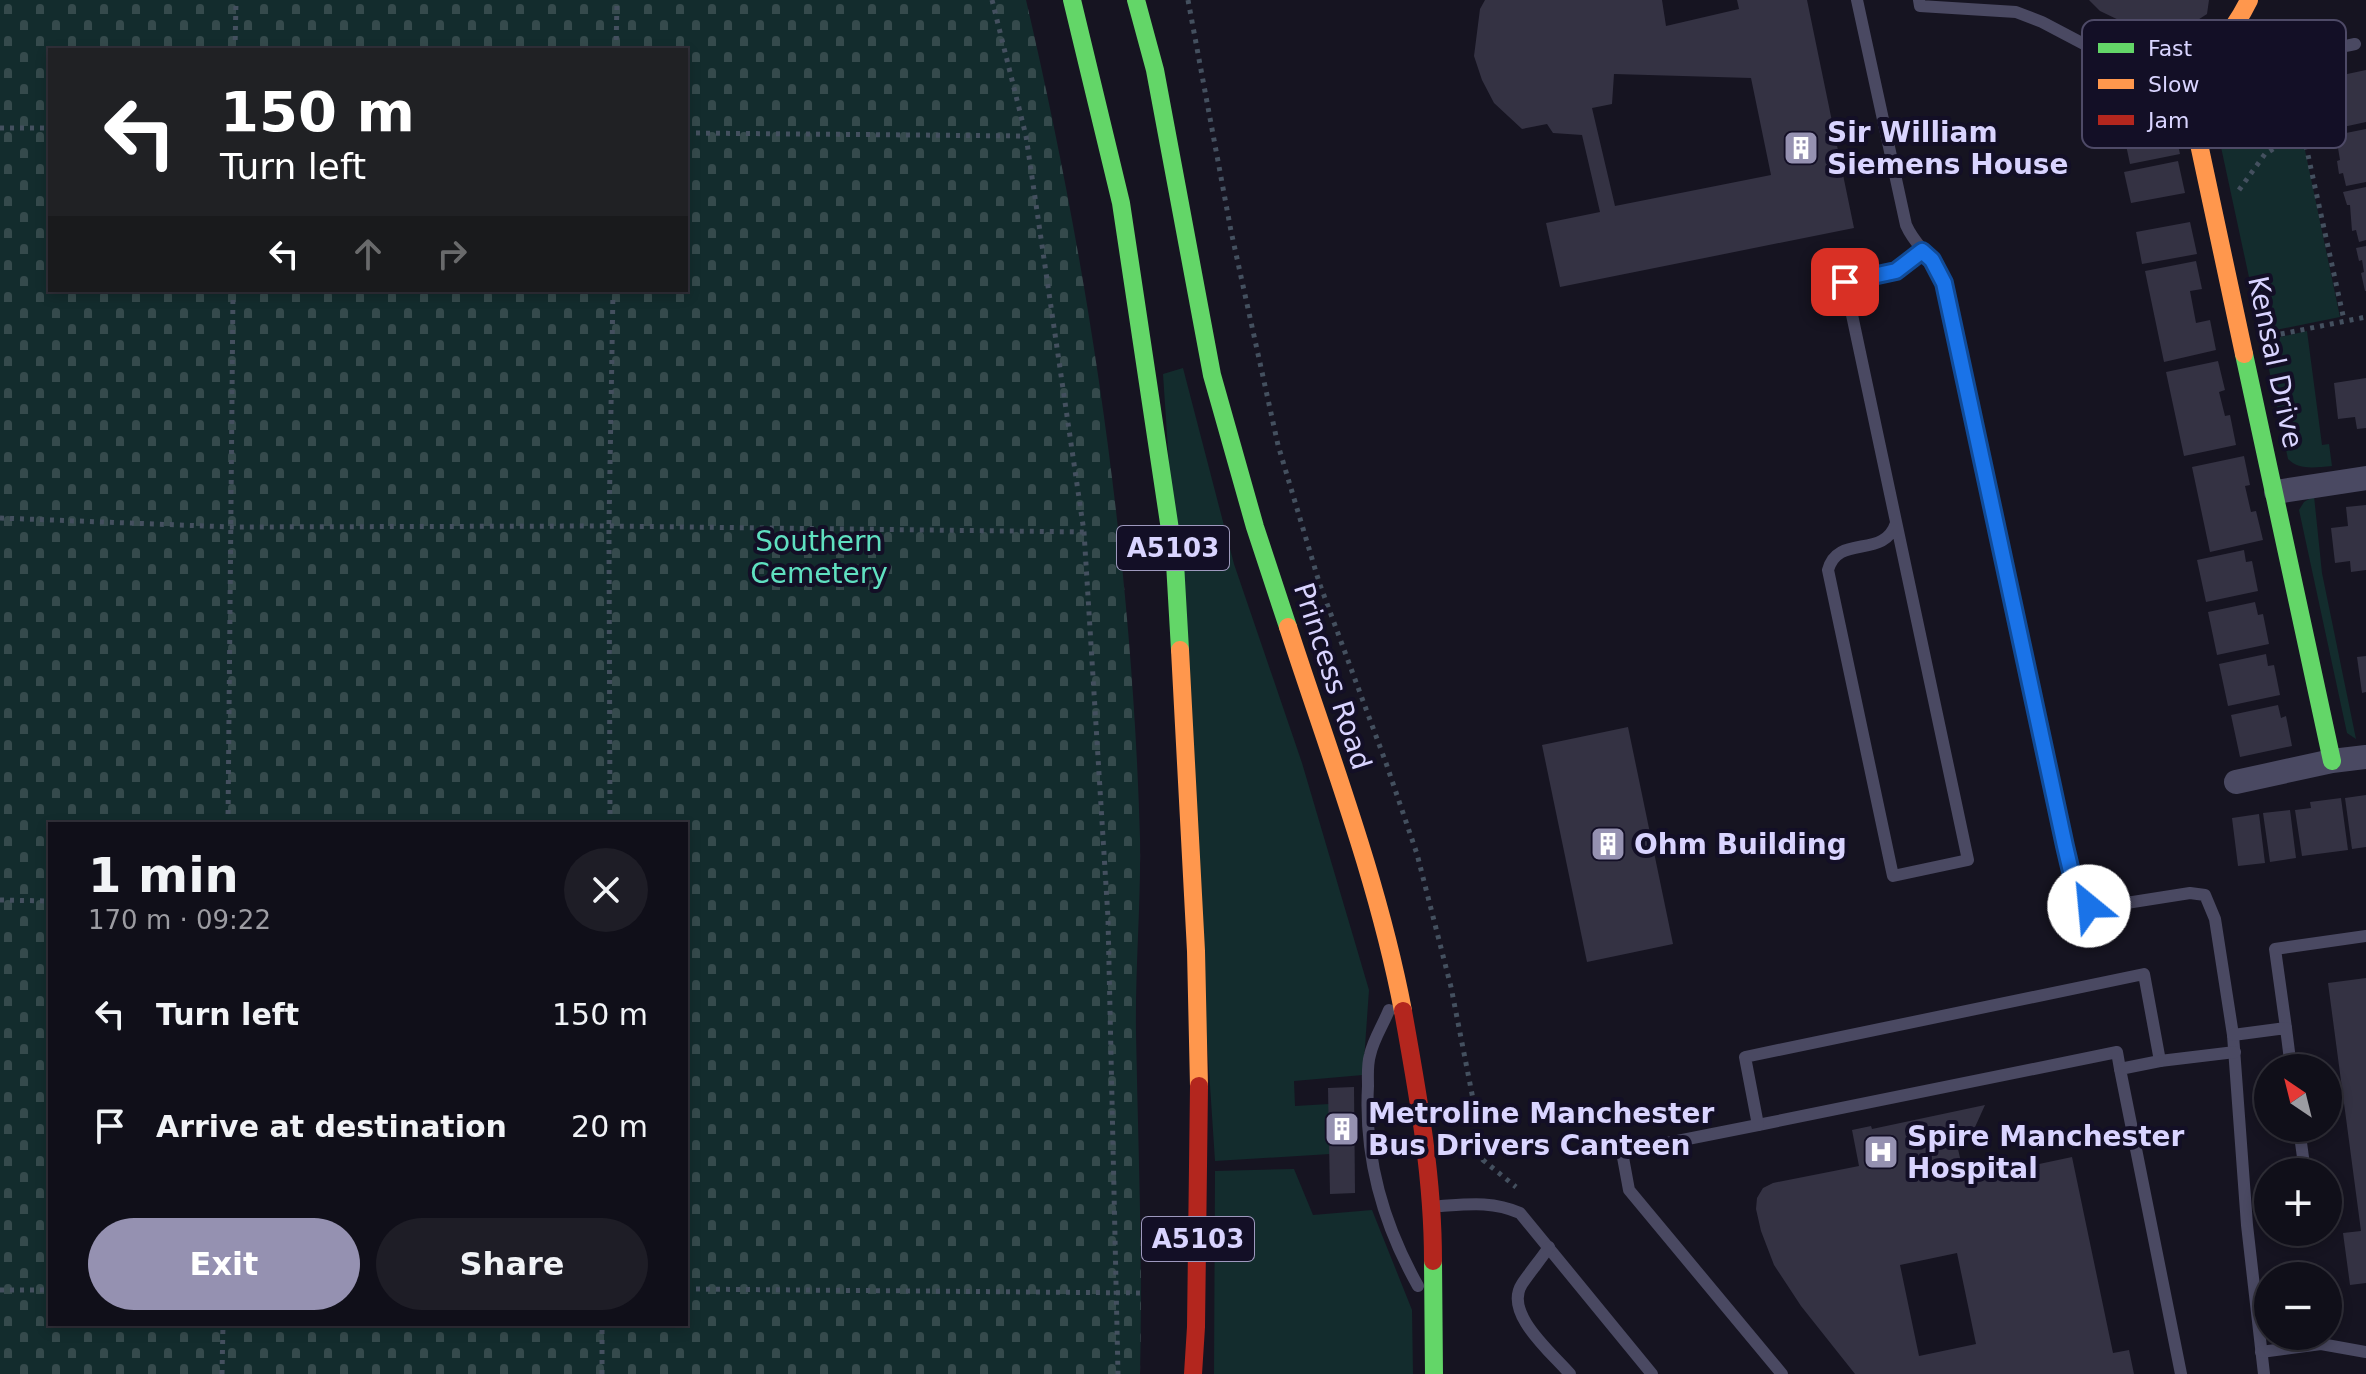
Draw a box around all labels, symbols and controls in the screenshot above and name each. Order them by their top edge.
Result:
legend [2082,20,2346,148]
text: Fast [2148,36,2193,61]
text: Slow [2148,72,2200,97]
text: 150 m [220,79,415,144]
icon: left [88,80,192,184]
text: Jam [2146,108,2189,133]
place label: Sir William Siemens House [1827,116,2069,181]
building icon: Sir William Siemens House [1782,129,1820,167]
text: Turn left [220,146,366,187]
icon: left [262,232,306,276]
icon: ahead [346,232,390,276]
icon: right [430,232,474,276]
pin [1811,248,1879,316]
icon: arrive [1823,260,1867,304]
street label: Kensal Drive [2241,273,2310,451]
park label: Southern Cemetery [750,525,888,590]
road number: A5103 [1117,526,1229,570]
street label: Princess Road [1287,579,1378,774]
building icon: Ohm Building [1589,825,1627,863]
place label: Ohm Building [1634,828,1847,861]
text: 1 min [88,847,239,903]
button: close [564,848,648,932]
position arrow [2047,864,2131,948]
text: 170 m · 09:22 [88,905,271,935]
icon: left [88,992,132,1036]
text: Turn left [156,997,299,1032]
text: 150 m [552,997,648,1032]
north arrow [2254,1054,2342,1142]
map controls [2254,1054,2342,1350]
place label: Metroline Manchester Bus Drivers Canteen [1368,1097,1714,1162]
icon: arrive [88,1104,132,1148]
text: Arrive at destination [156,1109,507,1144]
text: 20 m [571,1109,648,1144]
building icon: Metroline Manchester Bus Drivers Canteen [1323,1110,1361,1148]
place label: Spire Manchester Hospital [1907,1120,2185,1185]
hospital icon: Spire Manchester Hospital [1862,1133,1900,1171]
button: + [2254,1158,2342,1246]
road number: A5103 [1142,1217,1254,1261]
button: Exit [88,1218,360,1310]
button: Share [376,1218,648,1310]
button: − [2254,1262,2342,1350]

